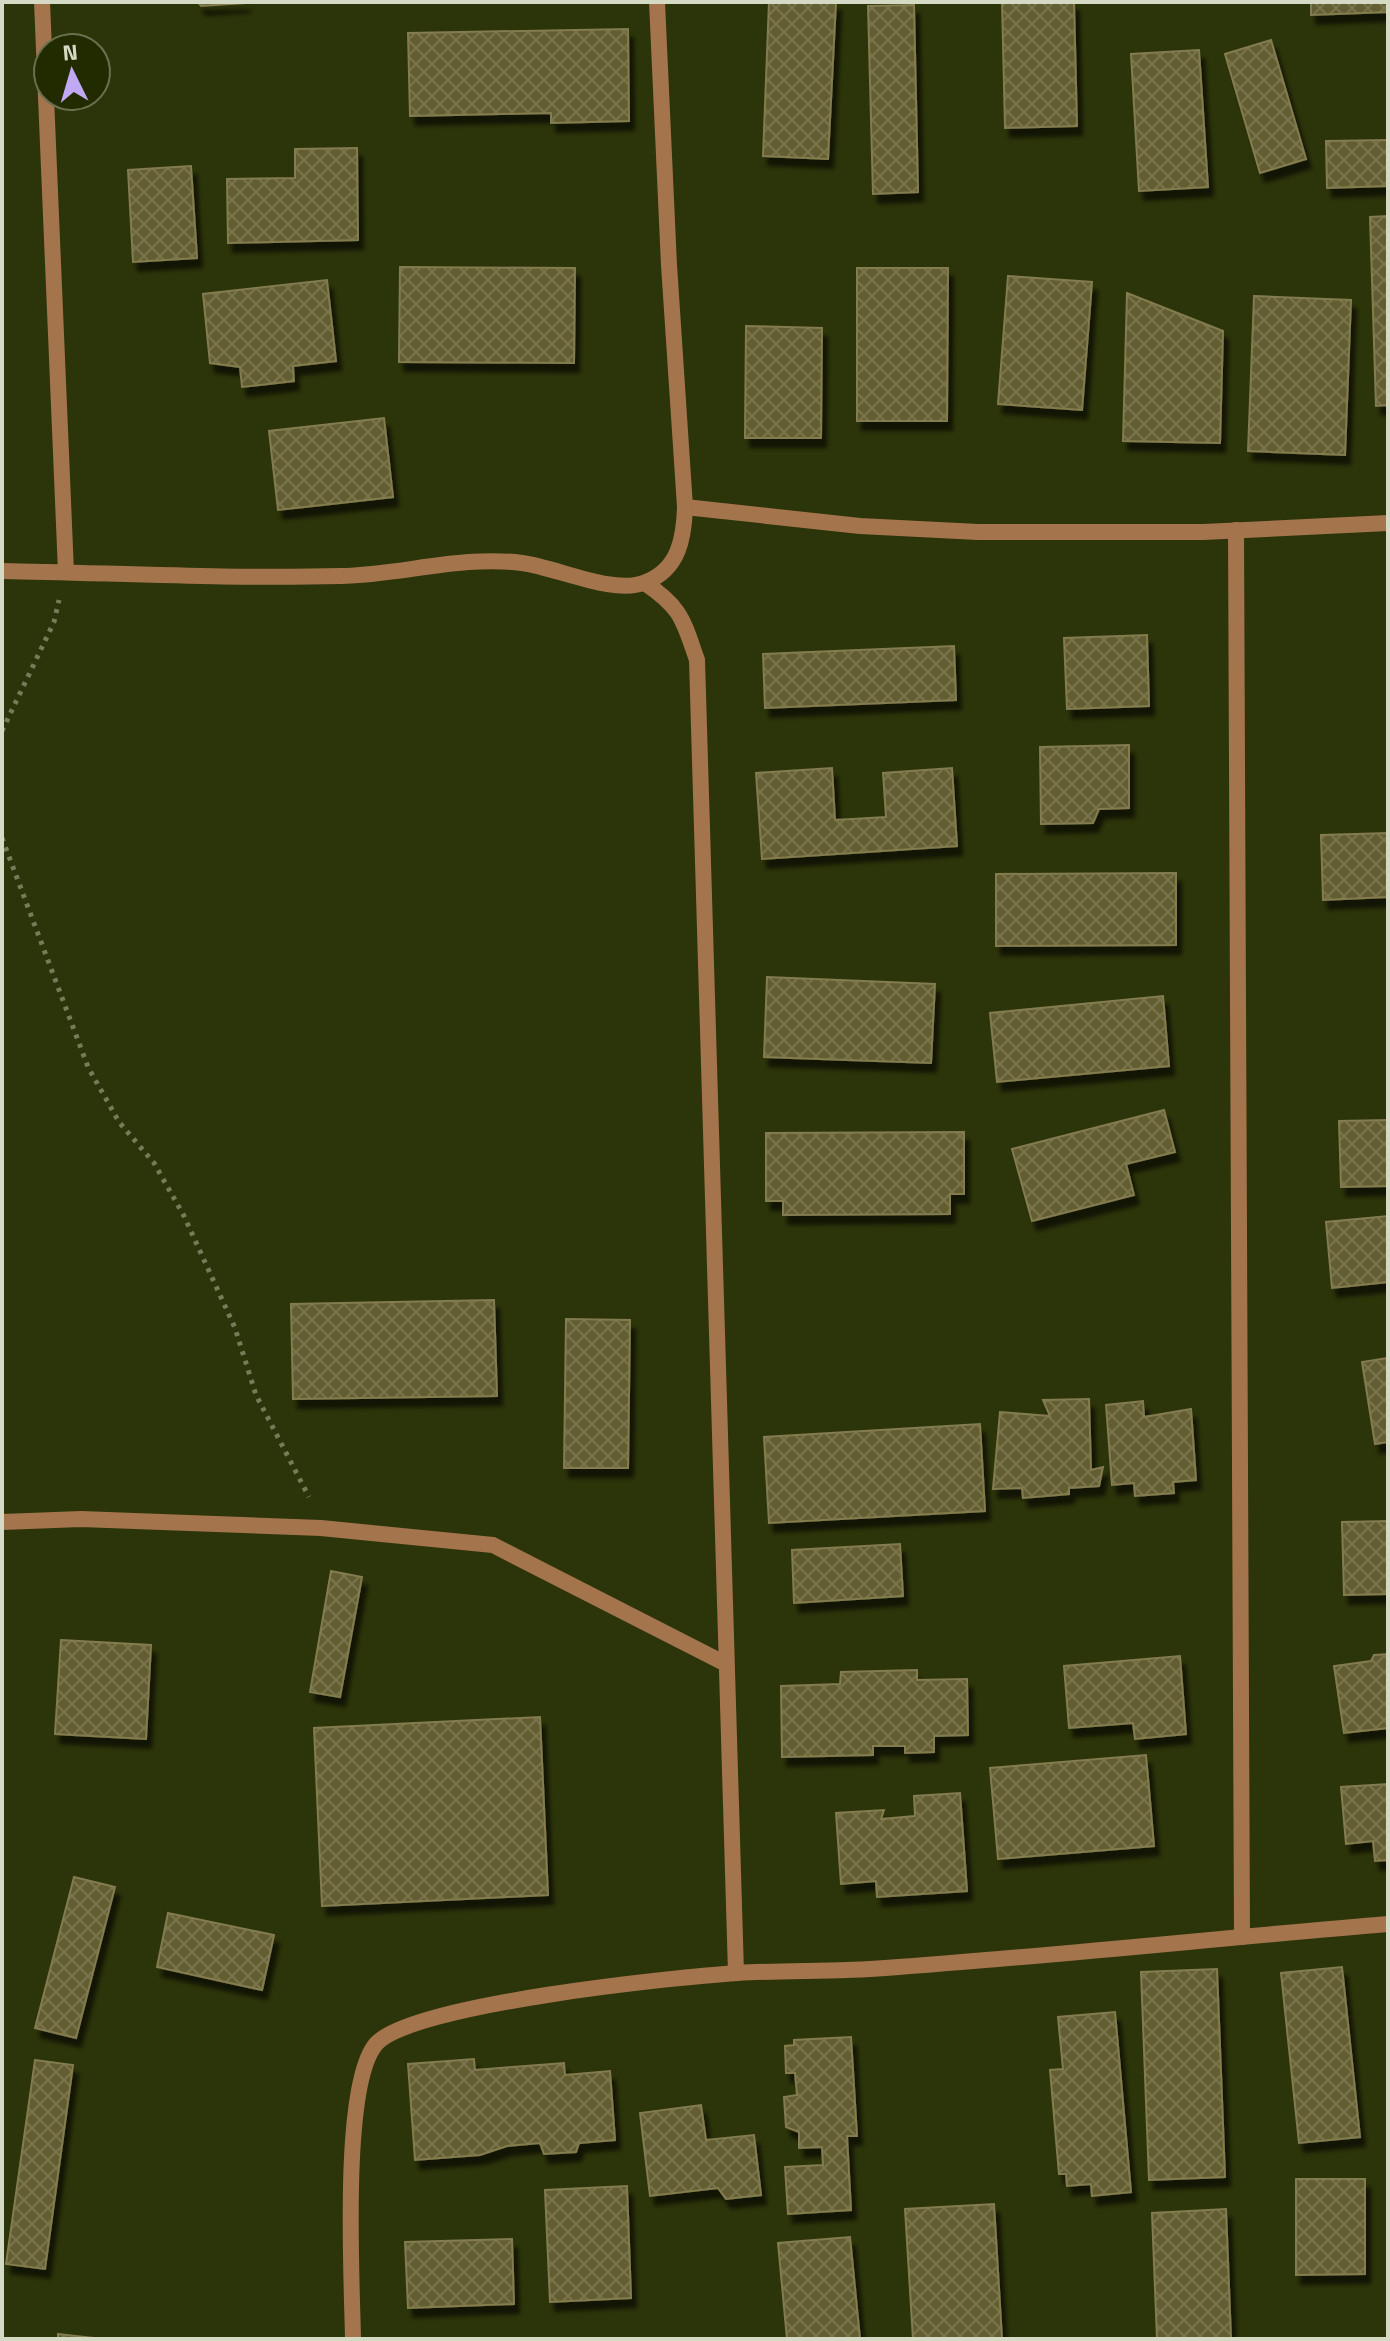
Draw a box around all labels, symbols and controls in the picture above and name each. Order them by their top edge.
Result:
north arrow [32,32,112,112]
text: N [61,34,79,70]

